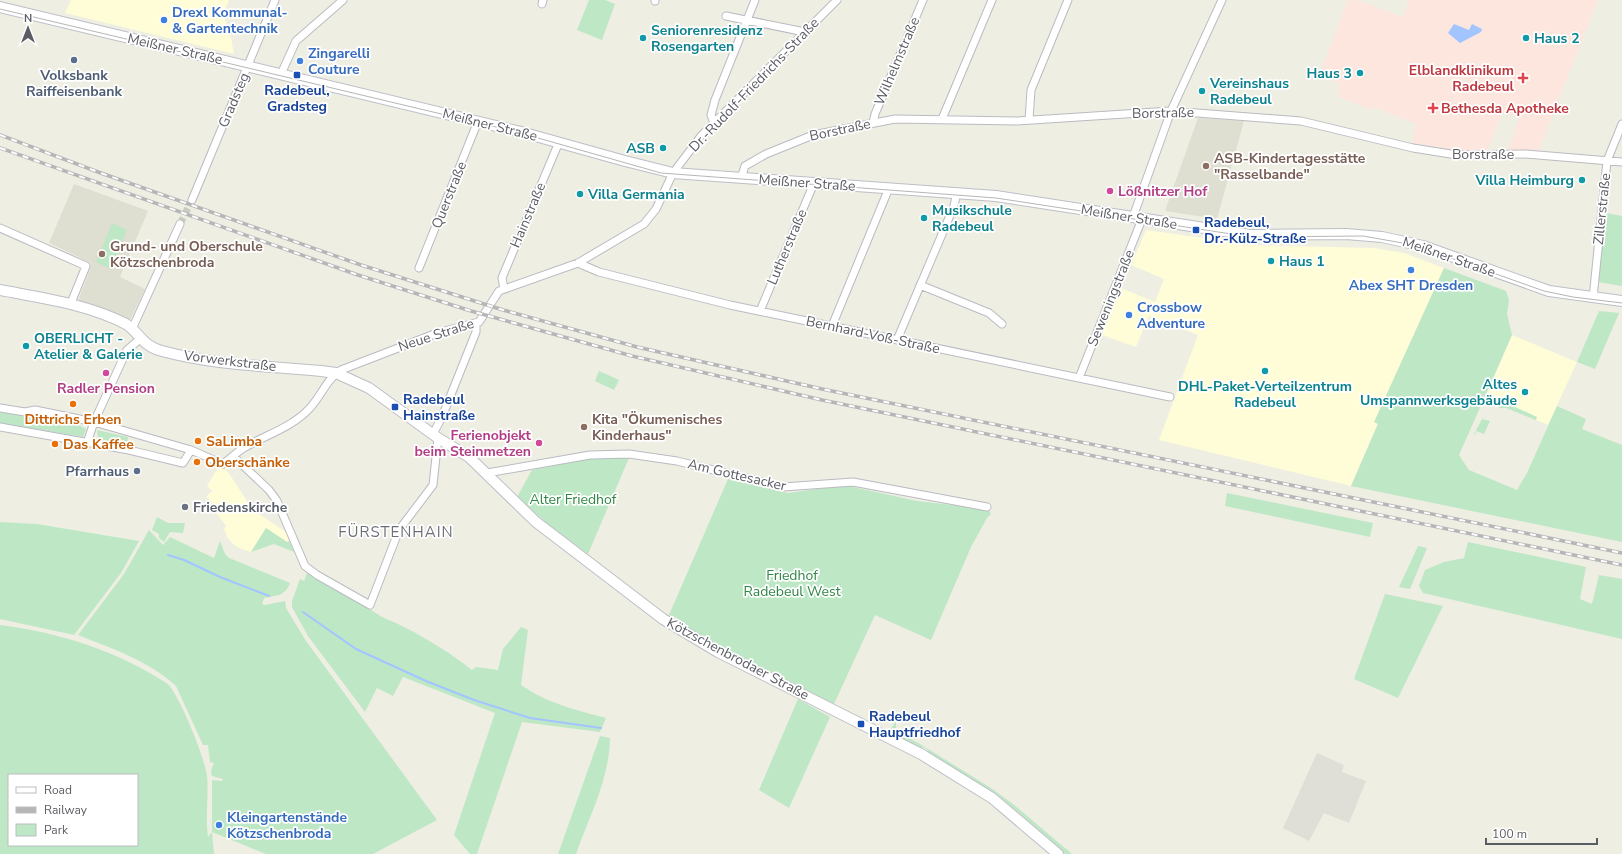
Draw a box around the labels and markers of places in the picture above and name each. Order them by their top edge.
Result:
place label: Drexl Kommunal- & Gartentechnik [172,3,288,38]
marker: Drexl Kommunal- & Gartentechnik [159,15,169,25]
place label: Seniorenresidenz Rosengarten [651,21,763,56]
place label: Haus 2 [1534,29,1580,48]
marker: Seniorenresidenz Rosengarten [638,33,648,43]
marker: Haus 2 [1521,33,1531,43]
place label: Zingarelli Couture [308,44,370,79]
marker: Volksbank Raiffeisenbank [69,55,79,65]
marker: Zingarelli Couture [295,56,305,66]
place label: Elblandklinikum Radebeul [1409,61,1515,96]
place label: Haus 3 [1306,64,1352,83]
place label: Volksbank Raiffeisenbank [26,66,122,101]
marker: Haus 3 [1355,68,1365,78]
marker: Radebeul, Gradsteg [292,70,302,80]
marker: Elblandklinikum Radebeul [1517,72,1529,84]
place label: Vereinshaus Radebeul [1209,74,1289,109]
place label: Radebeul, Gradsteg [264,81,330,116]
marker: Vereinshaus Radebeul [1197,86,1207,96]
place label: Bethesda Apotheke [1441,99,1569,118]
marker: Bethesda Apotheke [1428,103,1438,113]
place label: ASB [626,139,655,158]
marker: ASB [658,143,668,153]
place label: ASB-Kindertagesstätte "Rasselbande" [1214,149,1366,184]
marker: ASB-Kindertagesstätte "Rasselbande" [1201,161,1211,171]
place label: Villa Heimburg [1474,171,1574,190]
marker: Villa Heimburg [1577,175,1587,185]
place label: Lößnitzer Hof [1118,182,1208,201]
place label: Villa Germania [587,185,685,204]
marker: Lößnitzer Hof [1105,186,1115,196]
marker: Villa Germania [575,189,585,199]
place label: Musikschule Radebeul [932,201,1012,236]
marker: Musikschule Radebeul [919,213,929,223]
place label: Radebeul, Dr.-Külz-Straße [1204,213,1307,248]
marker: Radebeul, Dr.-Külz-Straße [1191,225,1201,235]
place label: Grund- und Oberschule Kötzschenbroda [110,237,263,272]
marker: Grund- und Oberschule Kötzschenbroda [97,249,107,259]
place label: Haus 1 [1279,252,1325,271]
marker: Haus 1 [1266,256,1276,266]
marker: Abex SHT Dresden [1406,265,1416,275]
place label: Abex SHT Dresden [1349,276,1473,295]
place label: Crossbow Adventure [1137,298,1206,333]
marker: Crossbow Adventure [1124,310,1134,320]
place label: OBERLICHT - Atelier & Galerie [34,329,143,364]
marker: OBERLICHT - Atelier & Galerie [21,341,31,351]
marker: DHL-Paket-Verteilzentrum Radebeul [1260,366,1270,376]
marker: Radler Pension [101,368,111,378]
place label: Altes Umspannwerksgebäude [1360,375,1517,410]
place label: DHL-Paket-Verteilzentrum Radebeul [1178,377,1352,412]
place label: Radler Pension [57,379,155,398]
marker: Altes Umspannwerksgebäude [1520,387,1530,397]
place label: Radebeul Hainstraße [403,390,476,425]
marker: Dittrichs Erben [68,399,78,409]
marker: Radebeul Hainstraße [390,402,400,412]
place label: Dittrichs Erben [24,410,122,429]
place label: Kita "Ökumenisches Kinderhaus" [592,410,722,445]
marker: Kita "Ökumenisches Kinderhaus" [579,422,589,432]
place label: Ferienobjekt beim Steinmetzen [414,426,532,461]
place label: SaLimba [206,432,262,451]
place label: Das Kaffee [63,435,134,454]
marker: SaLimba [193,436,203,446]
marker: Ferienobjekt beim Steinmetzen [534,438,544,448]
marker: Das Kaffee [50,439,60,449]
place label: Oberschänke [205,453,290,472]
marker: Oberschänke [192,457,202,467]
place label: Pfarrhaus [65,462,129,481]
marker: Pfarrhaus [132,466,142,476]
place label: Friedenskirche [193,498,288,517]
marker: Friedenskirche [180,502,190,512]
place label: Radebeul Hauptfriedhof [869,707,962,742]
marker: Radebeul Hauptfriedhof [856,719,866,729]
place label: Kleingartenstände Kötzschenbroda [227,808,348,843]
marker: Kleingartenstände Kötzschenbroda [214,820,224,830]

